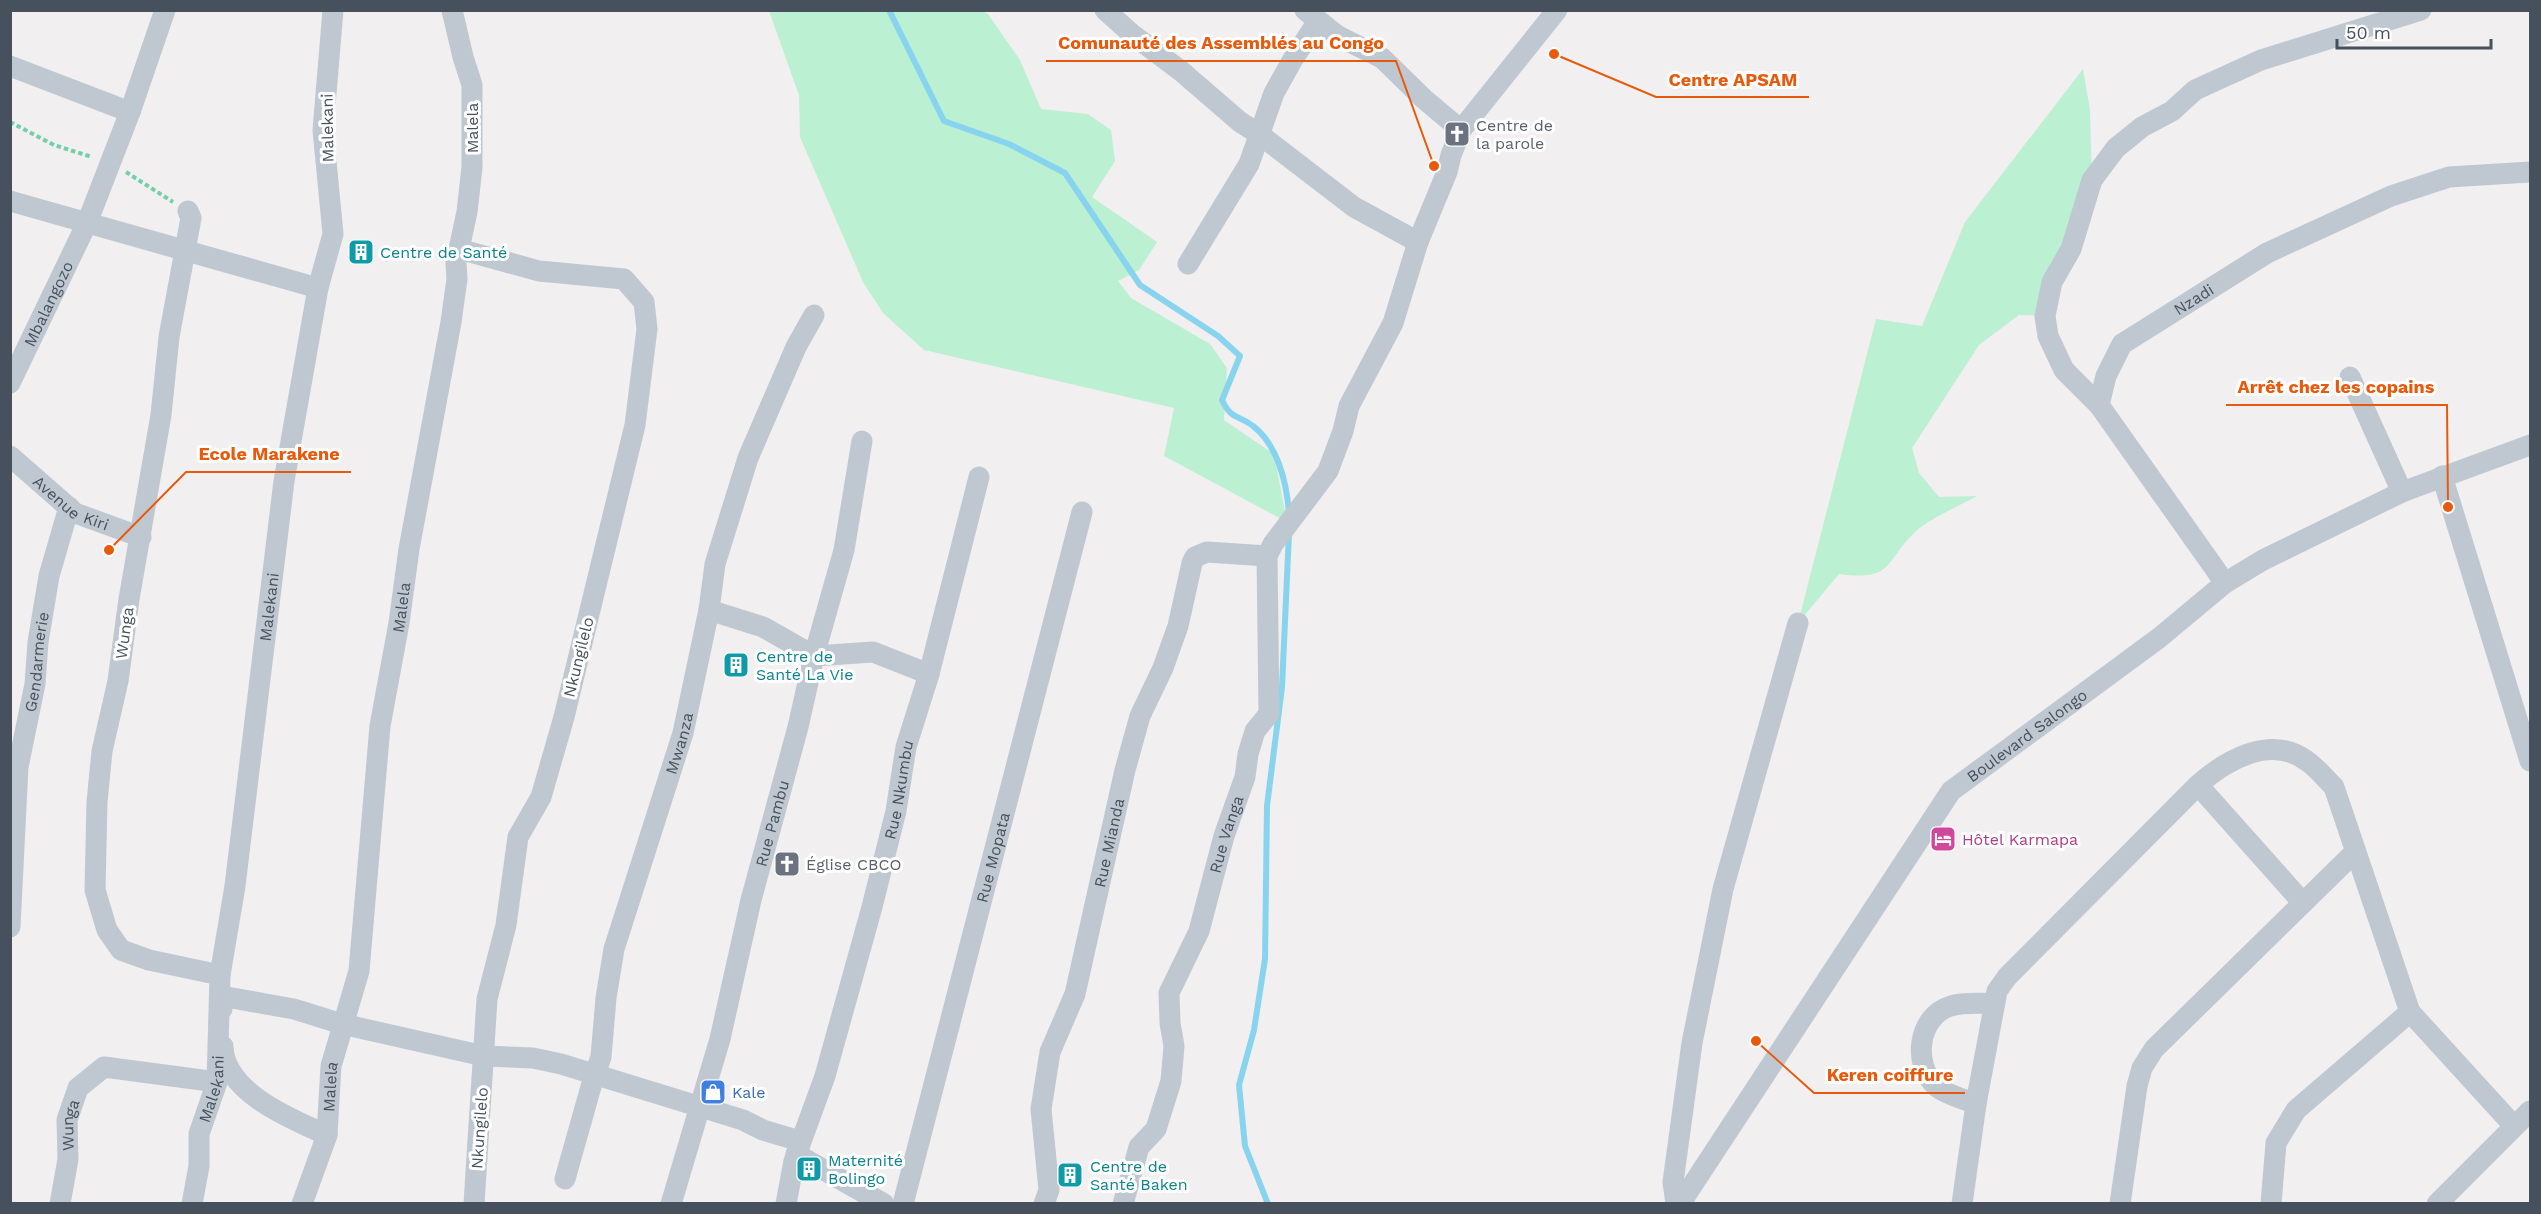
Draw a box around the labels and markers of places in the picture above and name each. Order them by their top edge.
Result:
callout: Comunauté des Assemblés au Congo [1046,25,1396,61]
callout: Centre APSAM [1656,61,1809,97]
place label: Centre de la parole [1476,116,1553,153]
church icon: Centre de la parole [1442,119,1472,149]
building icon: Centre de Santé [346,237,376,267]
place label: Centre de Santé [380,243,507,262]
callout: Arrêt chez les copains [2226,369,2447,405]
callout: Ecole Marakene [186,436,351,472]
place label: Centre de Santé La Vie [756,647,853,684]
building icon: Centre de Santé La Vie [721,650,751,680]
hotel icon: Hôtel Karmapa [1928,824,1958,854]
place label: Hôtel Karmapa [1962,830,2078,849]
church icon: Église CBCO [772,849,802,879]
place label: Église CBCO [806,855,901,874]
callout: Keren coiffure [1814,1057,1965,1093]
shop icon: Kale [698,1077,728,1107]
place label: Kale [732,1083,765,1102]
place label: Maternité Bolingo [828,1151,903,1188]
building icon: Maternité Bolingo [794,1154,824,1184]
place label: Centre de Santé Baken [1090,1157,1188,1194]
building icon: Centre de Santé Baken [1055,1160,1085,1190]

